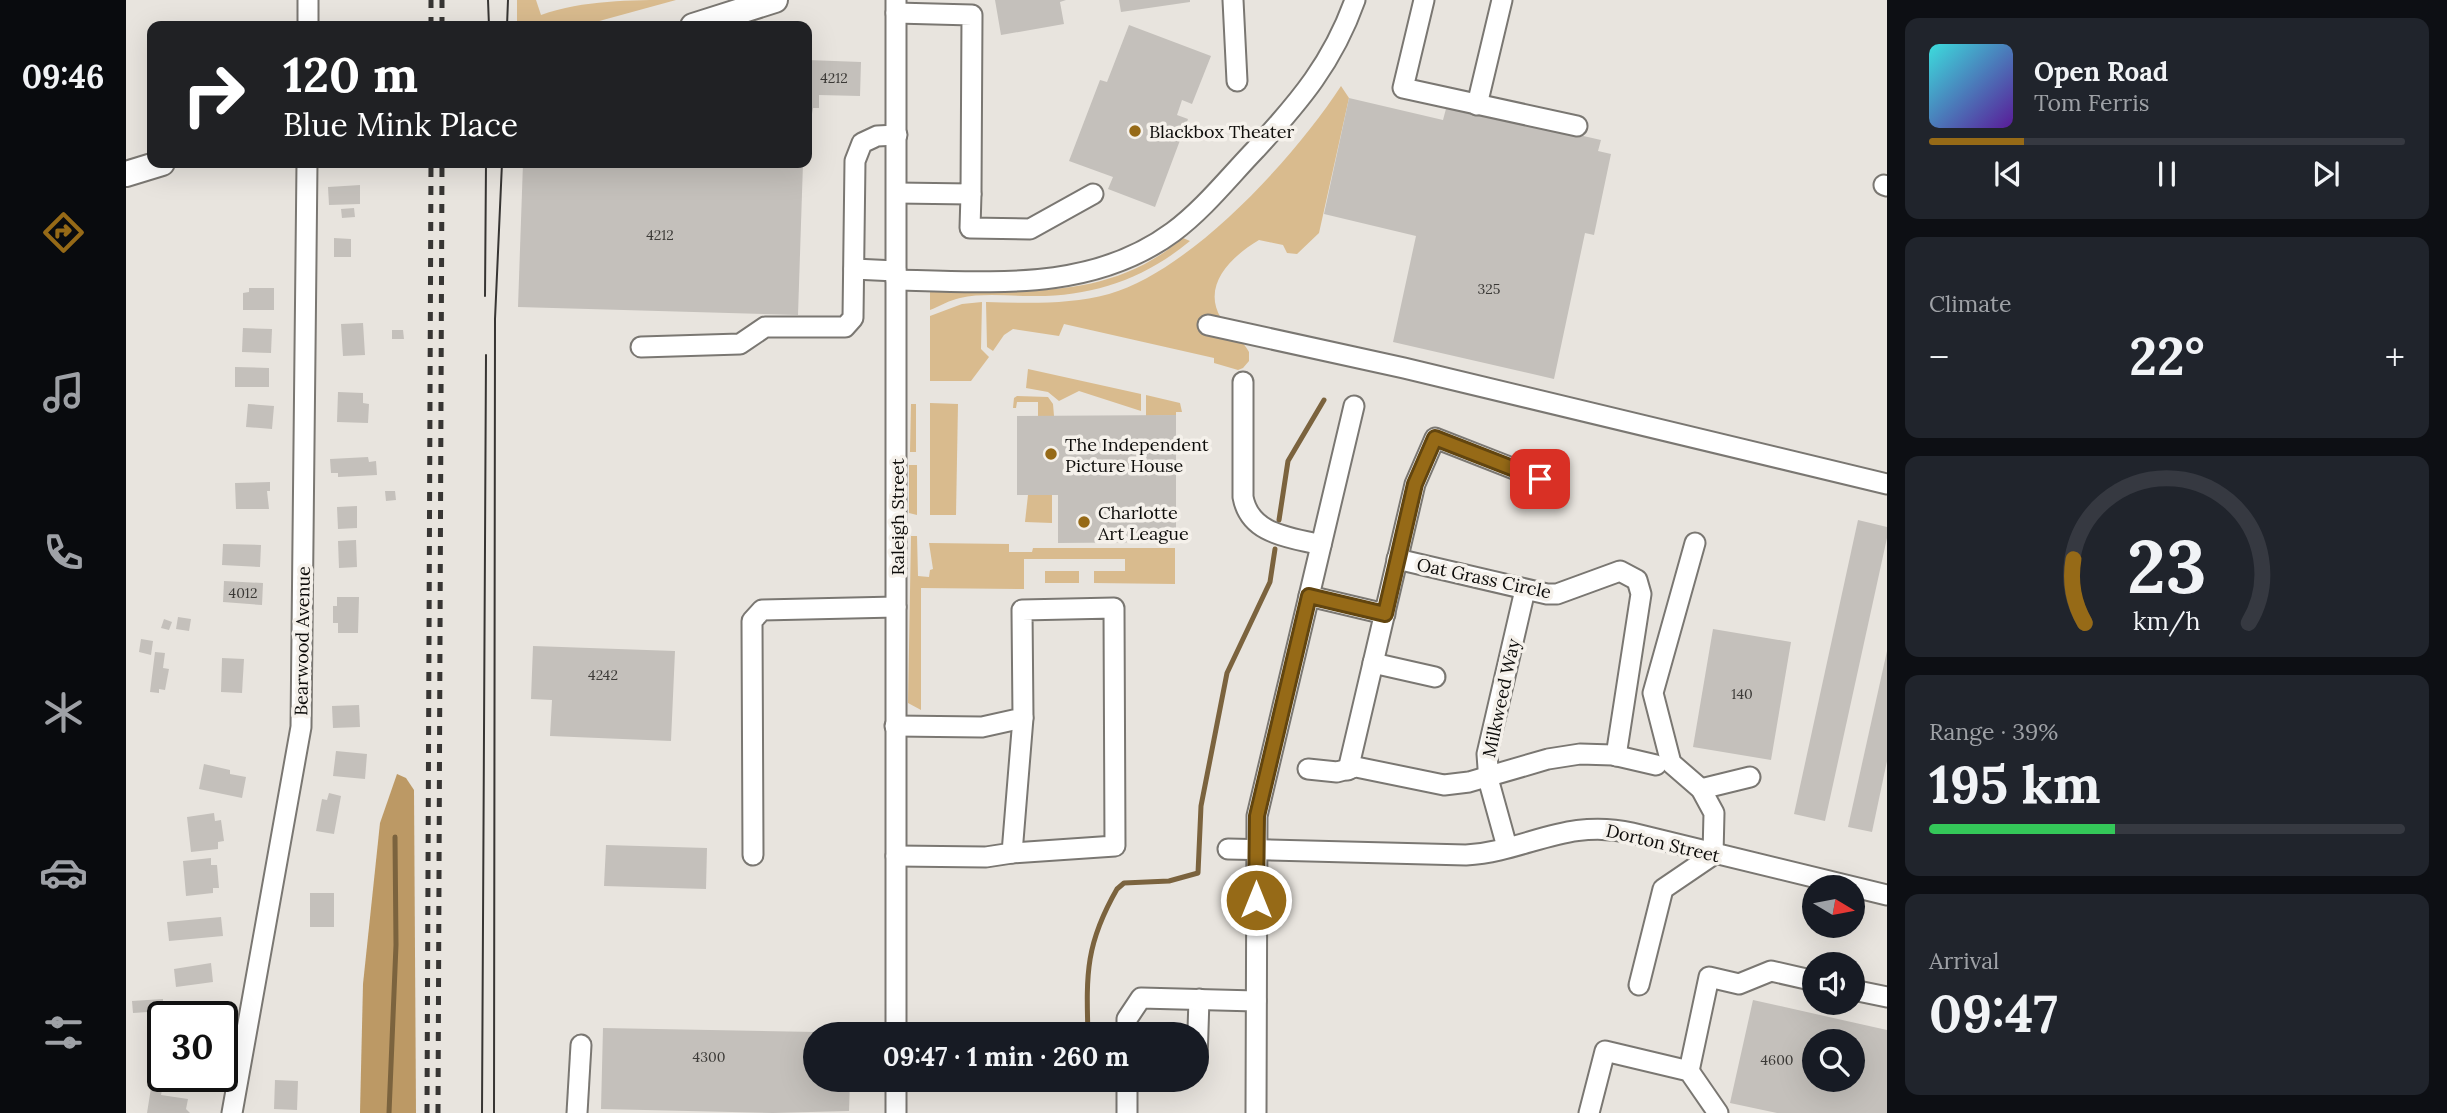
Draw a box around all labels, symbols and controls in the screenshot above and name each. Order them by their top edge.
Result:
text: 120 m [283,43,418,105]
icon: right [168,49,259,140]
text: Open Road [2034,55,2168,88]
text: 09:46 [22,56,104,97]
house number: 4212 [820,69,848,87]
text: Tom Ferris [2034,88,2149,117]
text: Blue Mink Place [283,104,518,145]
place label: Blackbox Theater [1149,120,1295,143]
marker: Blackbox Theater [1127,123,1143,139]
icon: previous [1989,155,2027,193]
icon: pause [2148,155,2186,193]
icon: next [2307,155,2345,193]
icon: directions [39,208,88,257]
house number: 4212 [646,226,674,244]
house number: 325 [1478,280,1500,298]
text: Climate [1929,289,2011,318]
text: 22° [2129,323,2205,389]
text: − [1929,333,1949,381]
text: + [2385,333,2405,381]
icon: music [39,368,88,417]
place label: The Independent Picture House [1065,433,1209,477]
marker: The Independent Picture House [1043,446,1059,462]
pin [1510,449,1570,509]
street label: Raleigh Street [886,458,909,576]
icon: arrive [1521,460,1559,498]
place label: Charlotte Art League [1097,501,1189,545]
marker: Charlotte Art League [1076,514,1092,530]
text: 23 [2127,520,2207,613]
icon: phone [39,528,88,577]
street label: Oat Grass Circle [1415,553,1554,604]
street label: Bearwood Avenue [289,566,315,716]
house number: 4012 [229,584,257,602]
text: km/h [2133,604,2201,636]
street label: Milkweed Way [1477,636,1525,760]
house number: 4242 [588,666,618,684]
house number: 140 [1731,685,1753,703]
icon: climate [39,688,88,737]
text: Range · 39% [1929,717,2058,746]
text: 195 km [1929,751,2101,817]
street label: Dorton Street [1604,819,1722,867]
icon: car [39,848,88,897]
position arrow [1219,863,1293,937]
north arrow [1802,875,1866,938]
map controls [1802,875,1865,1092]
text: Arrival [1929,946,1999,975]
button: sound [1802,952,1865,1015]
text: 09:47 [1929,980,2058,1046]
speed limit sign: 30 [147,1001,238,1092]
icon: filters [39,1008,88,1057]
button: search [1802,1029,1865,1092]
text: 09:47 · 1 min · 260 m [883,1040,1129,1073]
house number: 4300 [693,1048,725,1066]
house number: 4600 [1760,1051,1794,1069]

